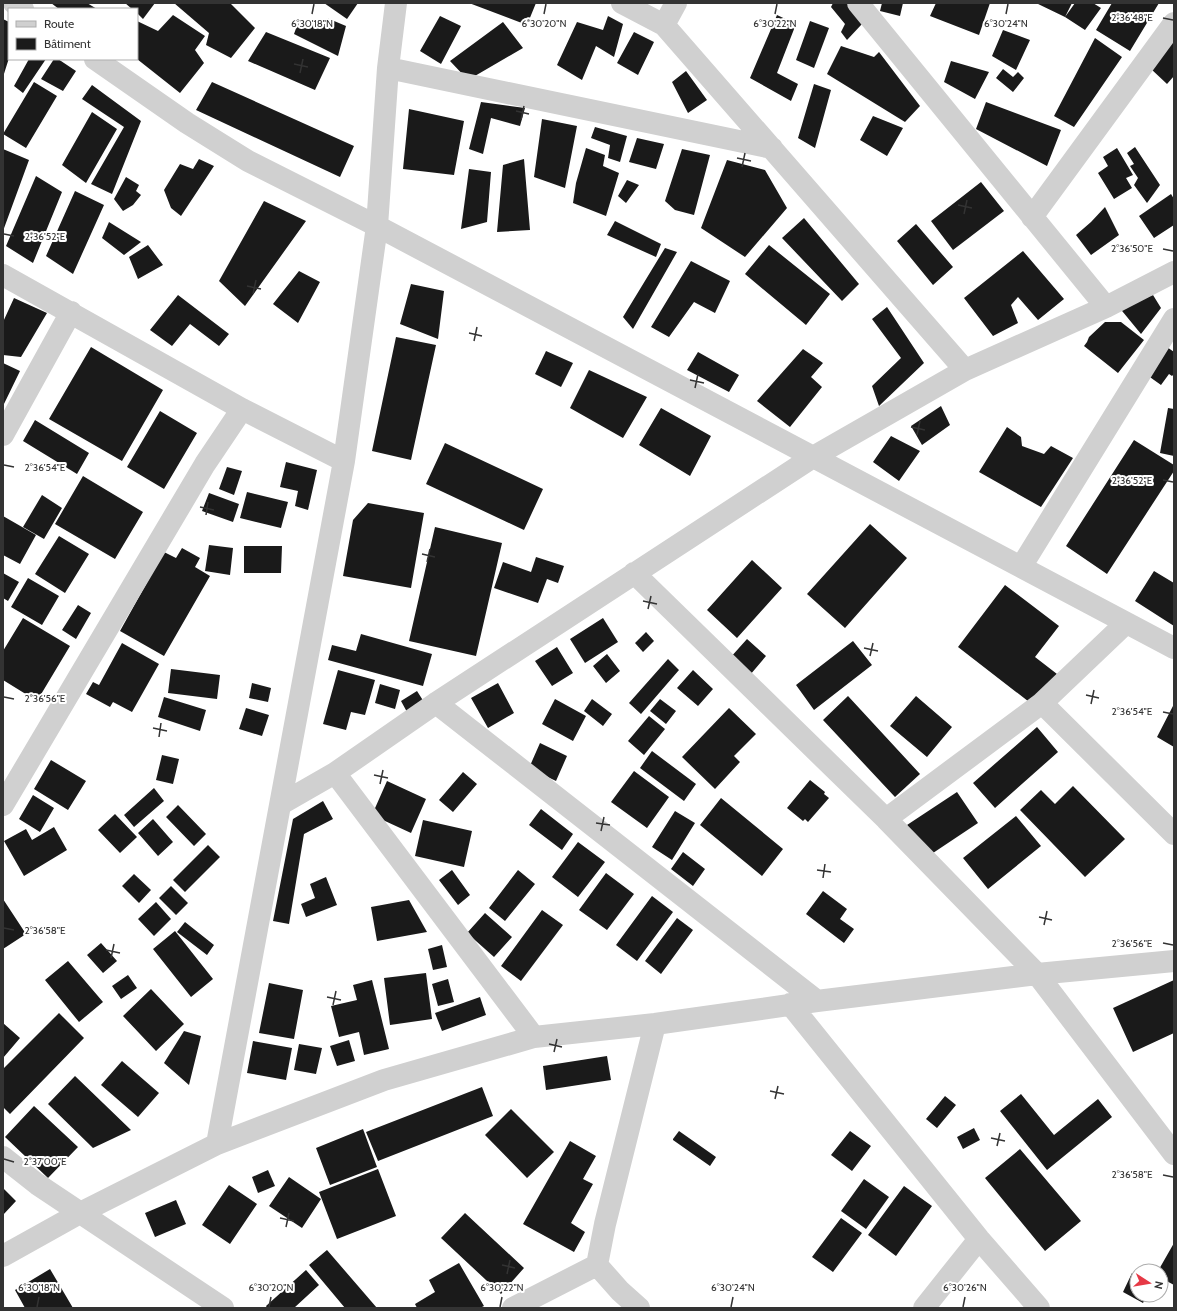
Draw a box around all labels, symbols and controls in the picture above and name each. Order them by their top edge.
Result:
legend [8,8,138,60]
text: 2°36'48"E [1111,11,1153,24]
text: Route [44,16,74,31]
text: 6°30'18"N [291,17,333,30]
text: 6°30'20"N [521,17,567,30]
text: 6°30'22"N [753,17,797,30]
text: 6°30'24"N [984,17,1028,30]
text: Bâtiment [44,36,91,51]
text: 2°36'52"E [25,230,66,243]
text: 2°36'50"E [1111,242,1154,255]
text: 2°36'54"E [25,461,66,474]
text: 2°36'52"E [1112,474,1153,487]
text: 2°36'56"E [25,692,66,705]
text: 2°36'54"E [1112,705,1153,718]
text: 2°36'58"E [24,924,66,937]
text: 2°36'56"E [1112,937,1153,950]
text: 2°37'00"E [23,1155,67,1168]
text: 2°36'58"E [1111,1168,1153,1181]
north arrow [1129,1263,1169,1303]
text: N [1151,1280,1166,1290]
text: 6°30'18"N [18,1281,60,1294]
text: 6°30'20"N [248,1281,294,1294]
text: 6°30'22"N [480,1281,524,1294]
text: 6°30'24"N [711,1281,755,1294]
text: 6°30'26"N [943,1281,987,1294]

